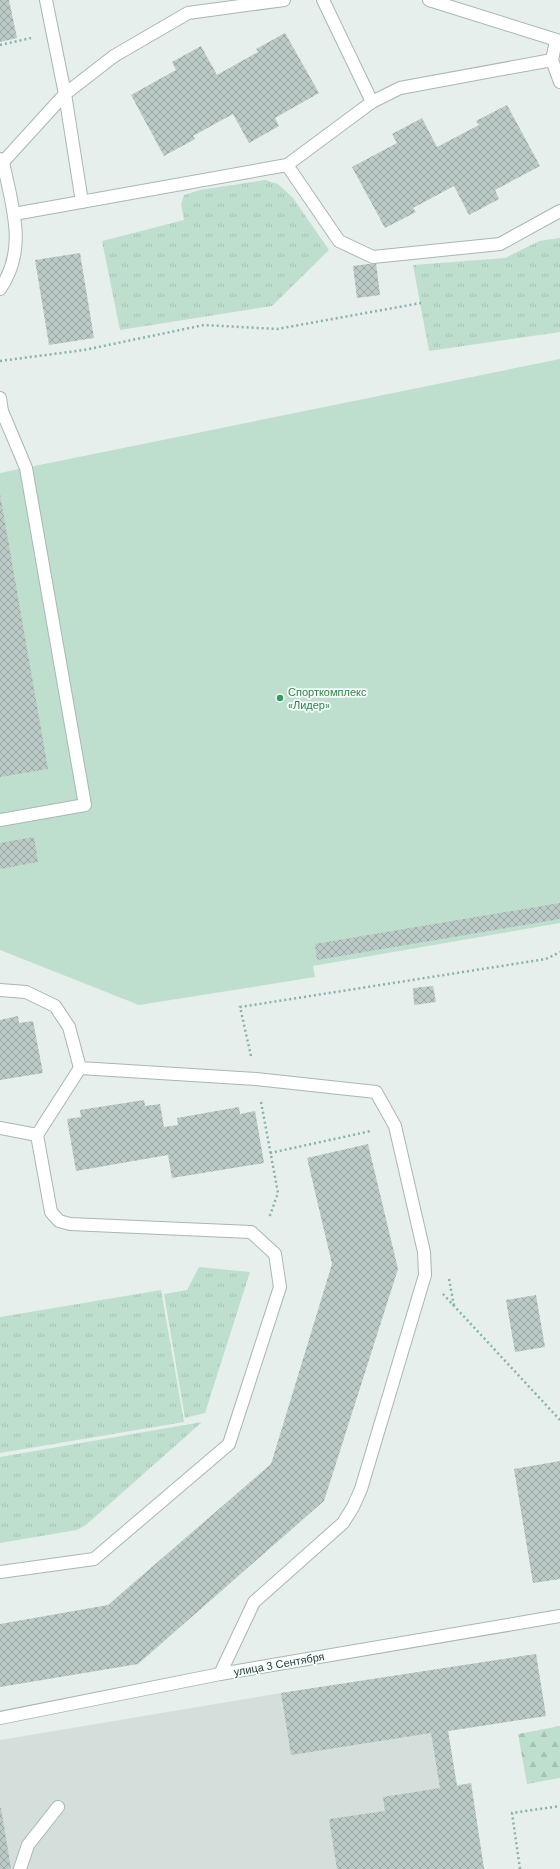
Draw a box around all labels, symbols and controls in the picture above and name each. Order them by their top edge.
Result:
place label: Спорткомплекс «Лидер» [288,685,367,712]
marker: Спорткомплекс «Лидер» [275,693,285,703]
street label: улица 3 Сентября [232,1649,326,1679]

